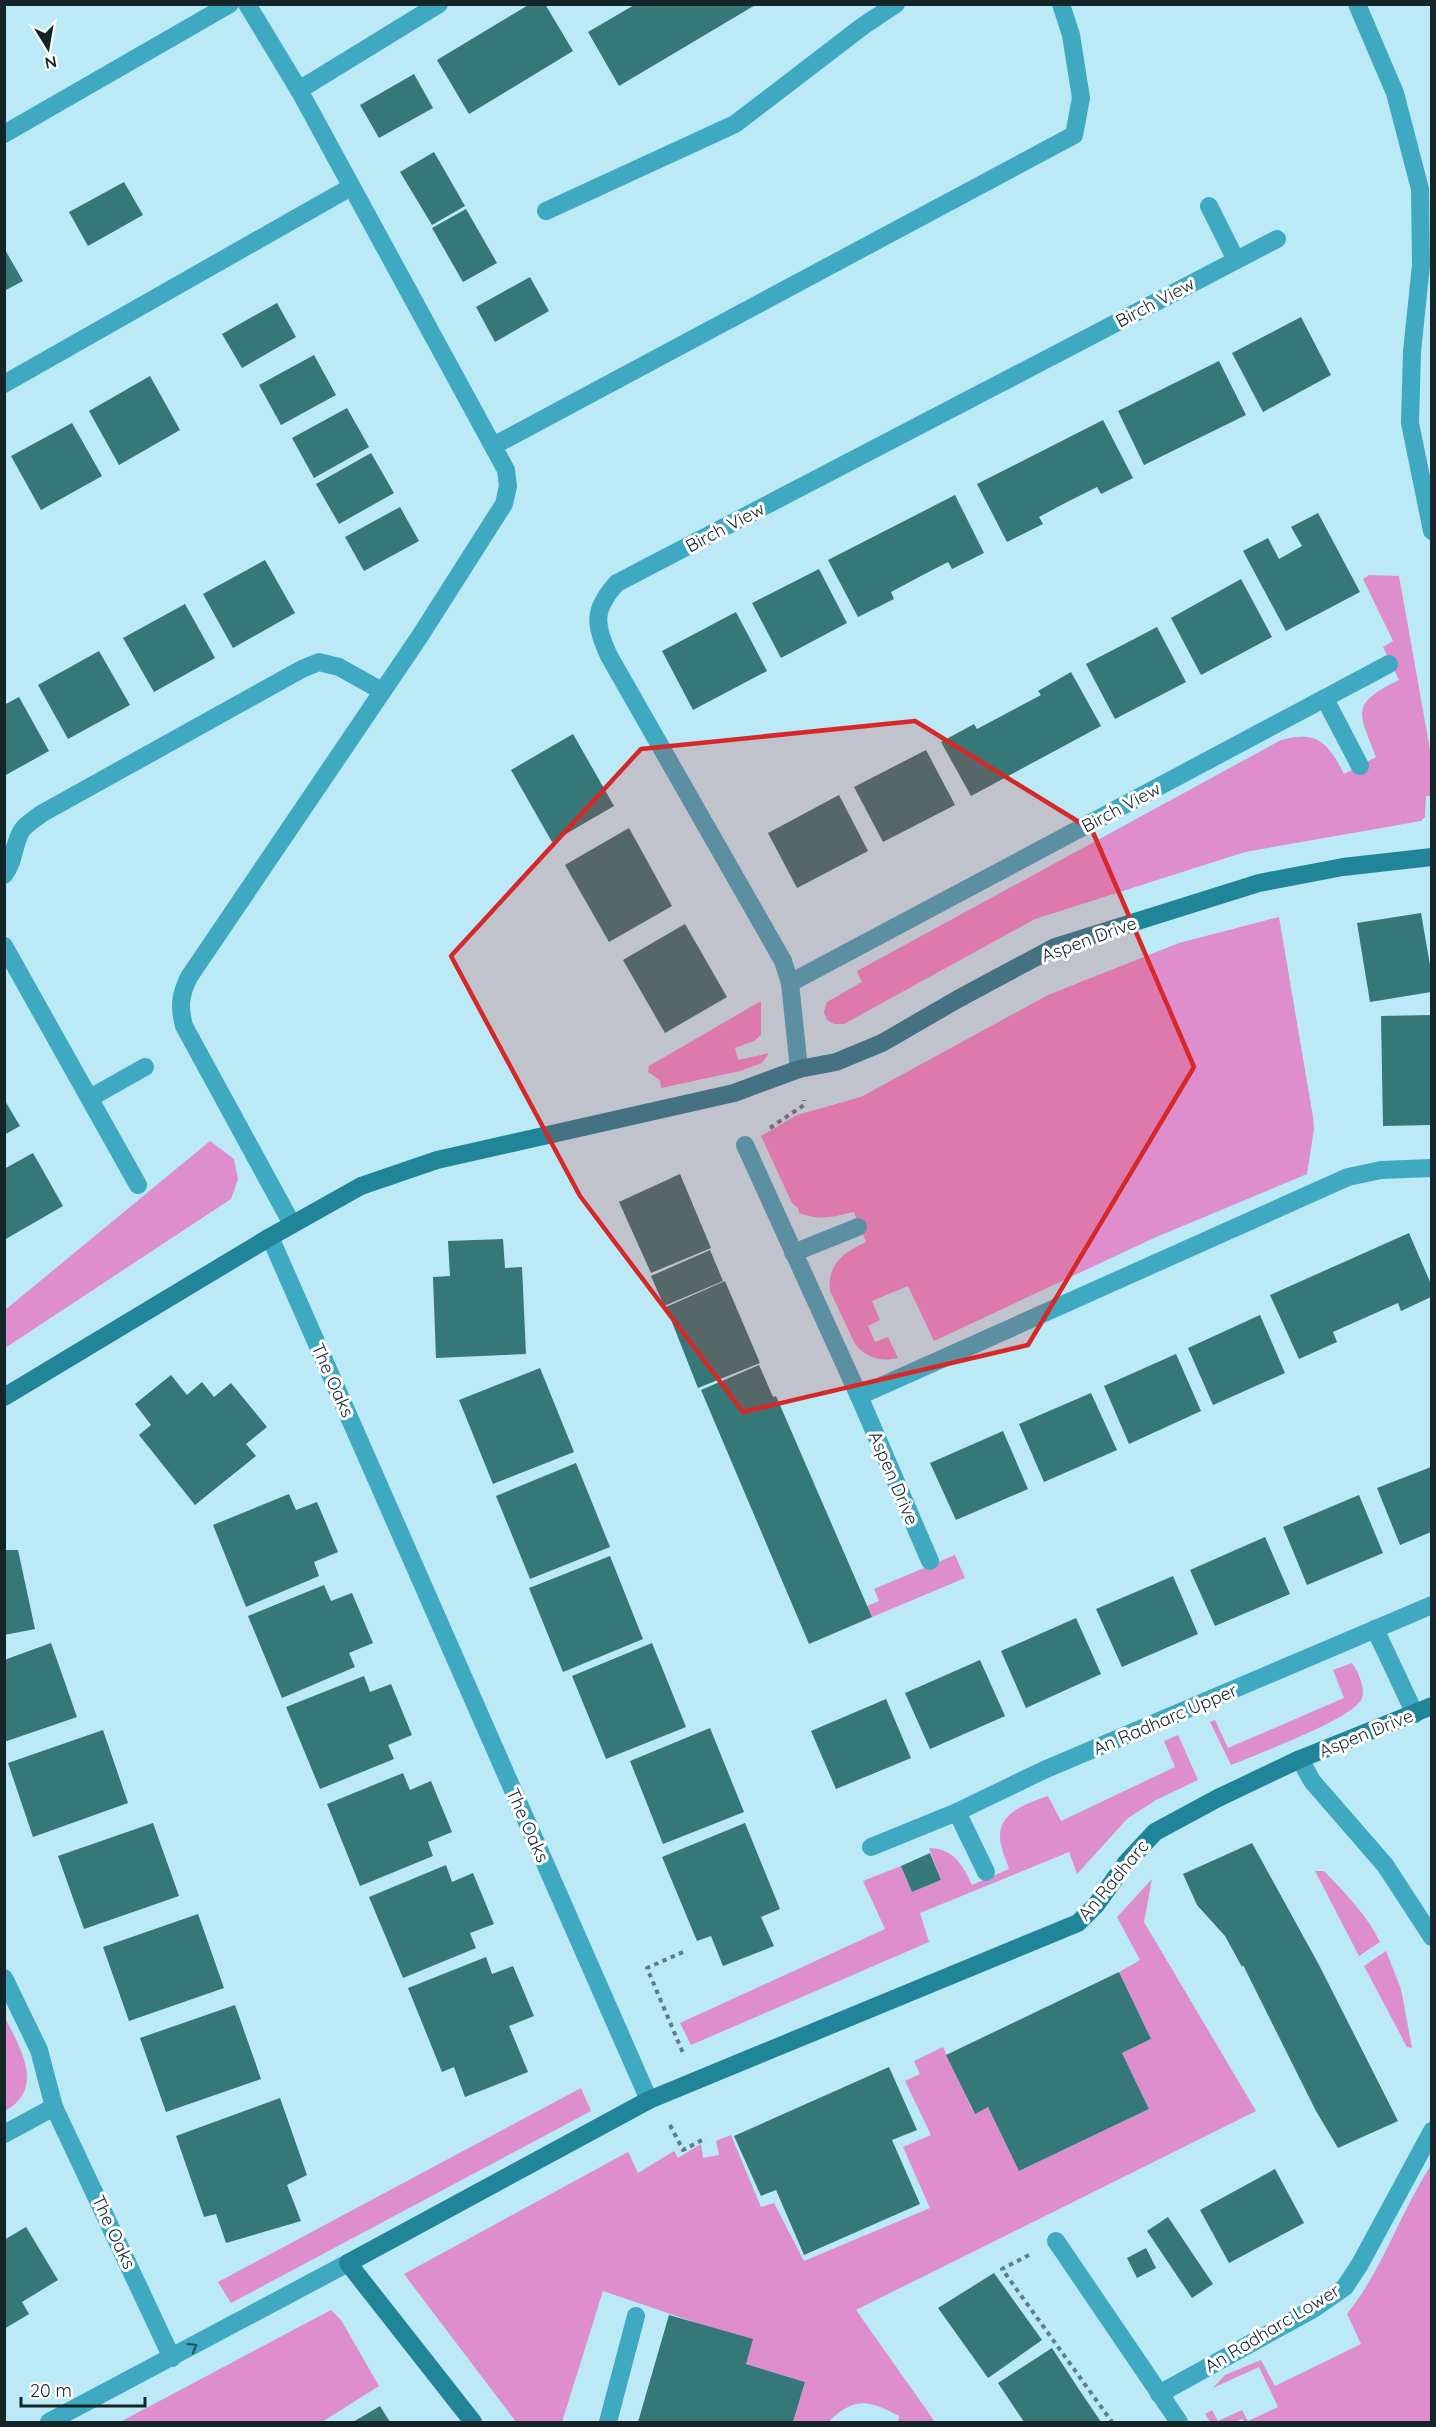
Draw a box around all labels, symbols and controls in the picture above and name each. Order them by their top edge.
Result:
north arrow [18,18,78,78]
text: N [43,52,59,74]
street label: Birch View [1112,272,1198,332]
street label: Birch View [682,497,768,557]
street label: Birch View [1078,777,1164,837]
street label: Aspen Drive [1038,911,1140,967]
street label: The Oaks [306,1339,360,1421]
street label: Aspen Drive [864,1428,924,1528]
street label: An Radharc Upper [1089,1678,1241,1760]
street label: Aspen Drive [1315,1704,1417,1762]
street label: The Oaks [501,1784,555,1866]
street label: An Radharc [1073,1835,1153,1925]
street label: The Oaks [87,2191,141,2273]
street label: An Radharc Lower [1200,2278,1344,2377]
one-way arrow [187,2343,198,2354]
scale bar [21,2370,146,2408]
text: 20 m [30,2379,72,2402]

